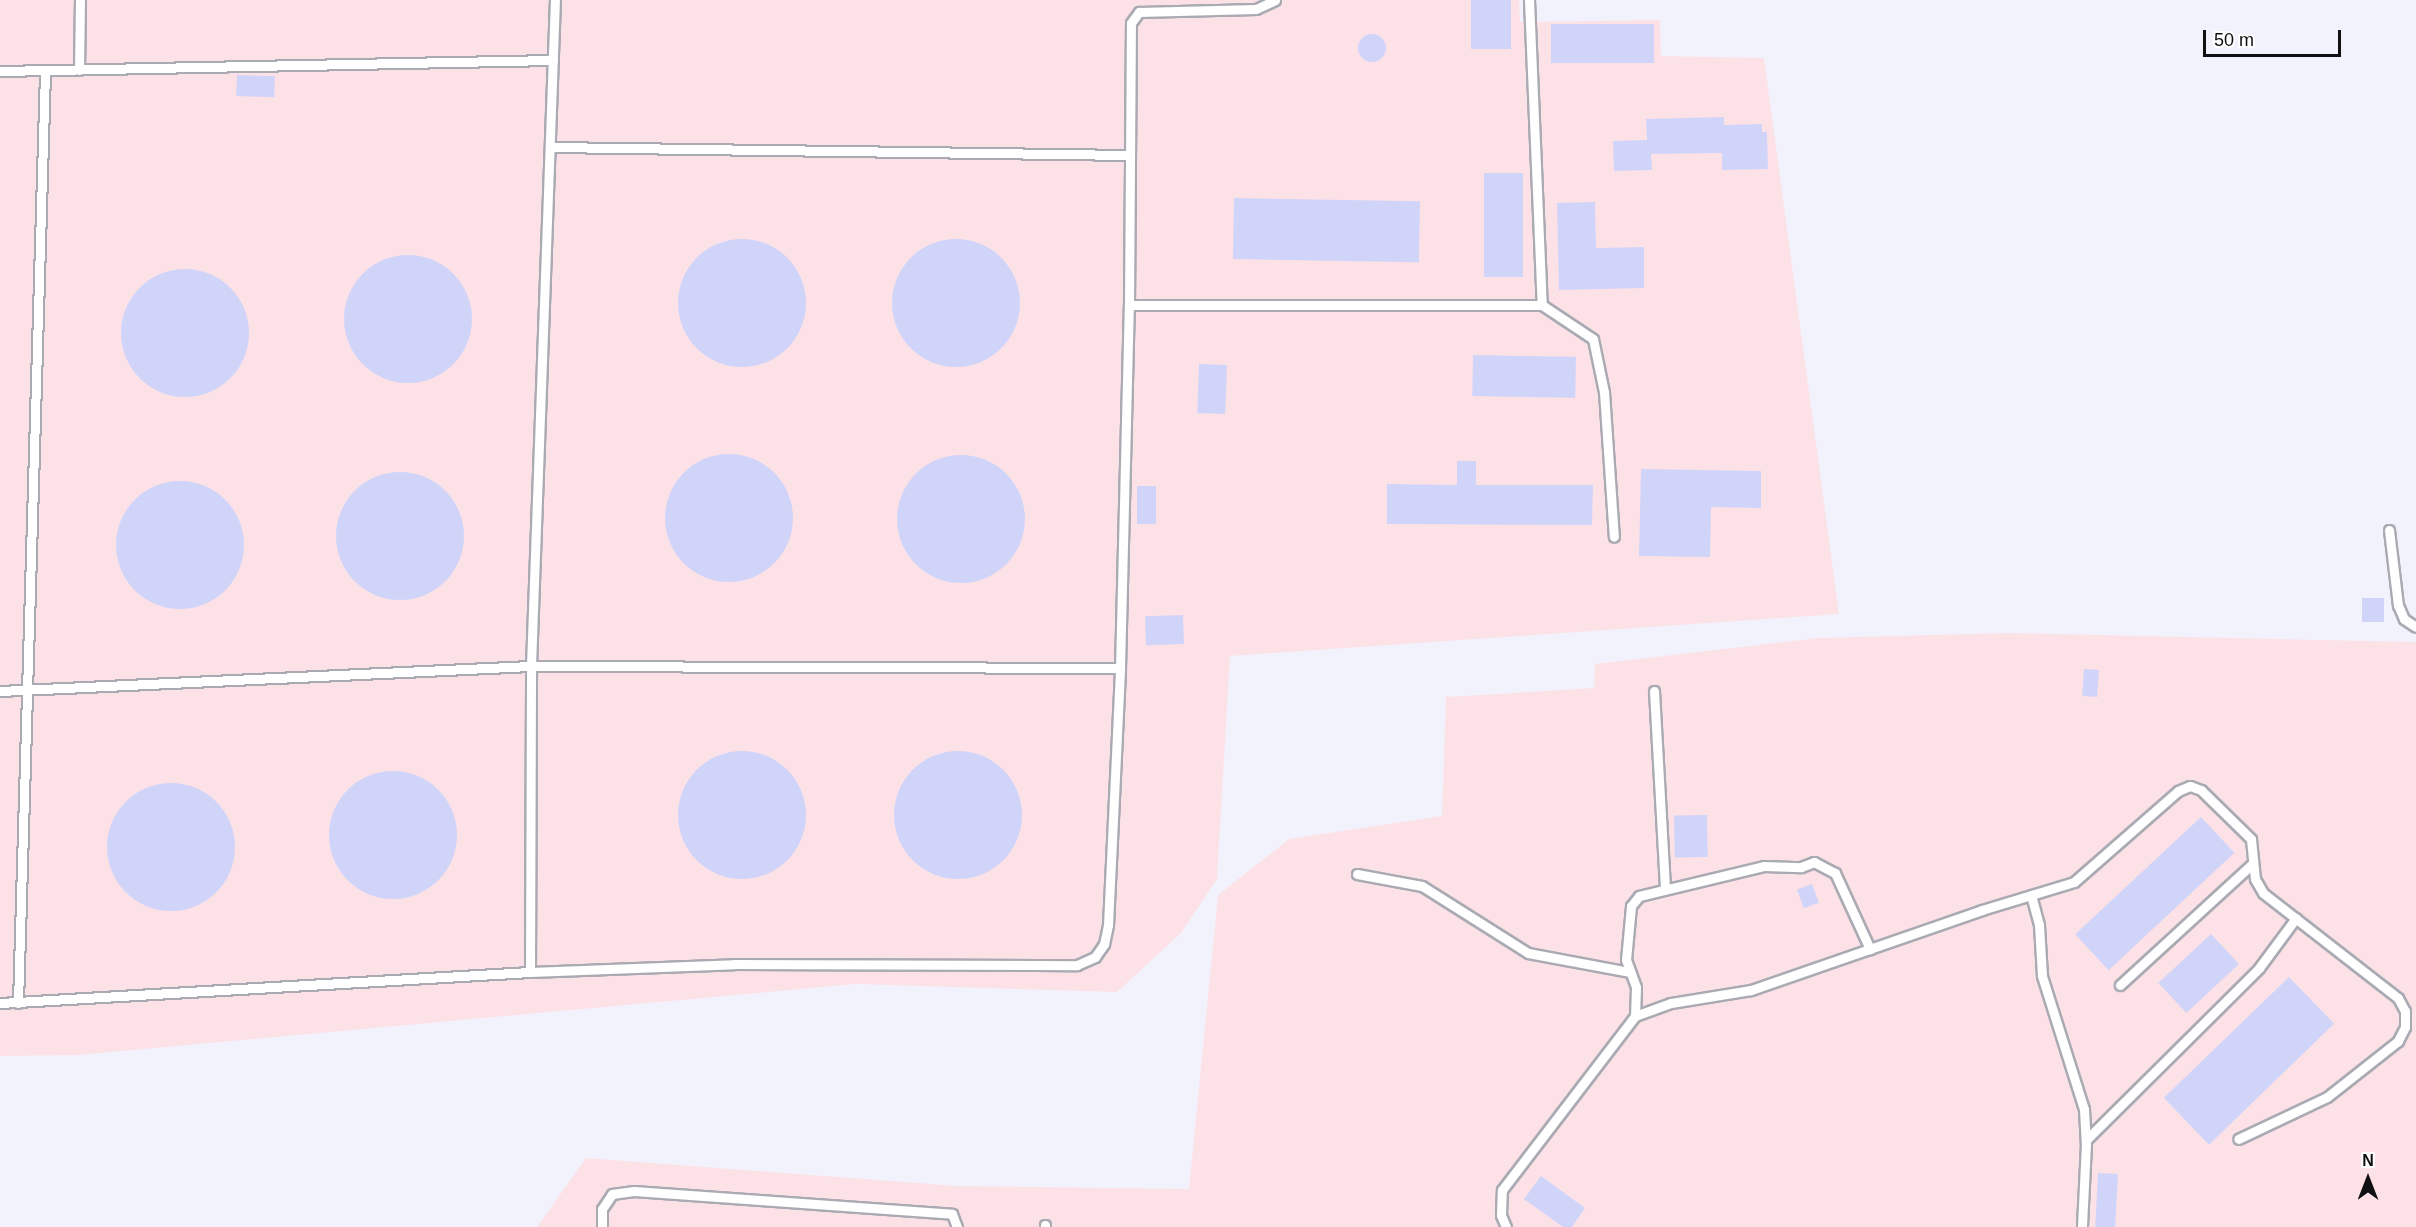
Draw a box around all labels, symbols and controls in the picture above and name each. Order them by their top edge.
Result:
scale bar [2206,18,2344,56]
text: 50 m [2214,30,2254,50]
north arrow [2338,1149,2398,1209]
text: N [2362,1152,2374,1169]

